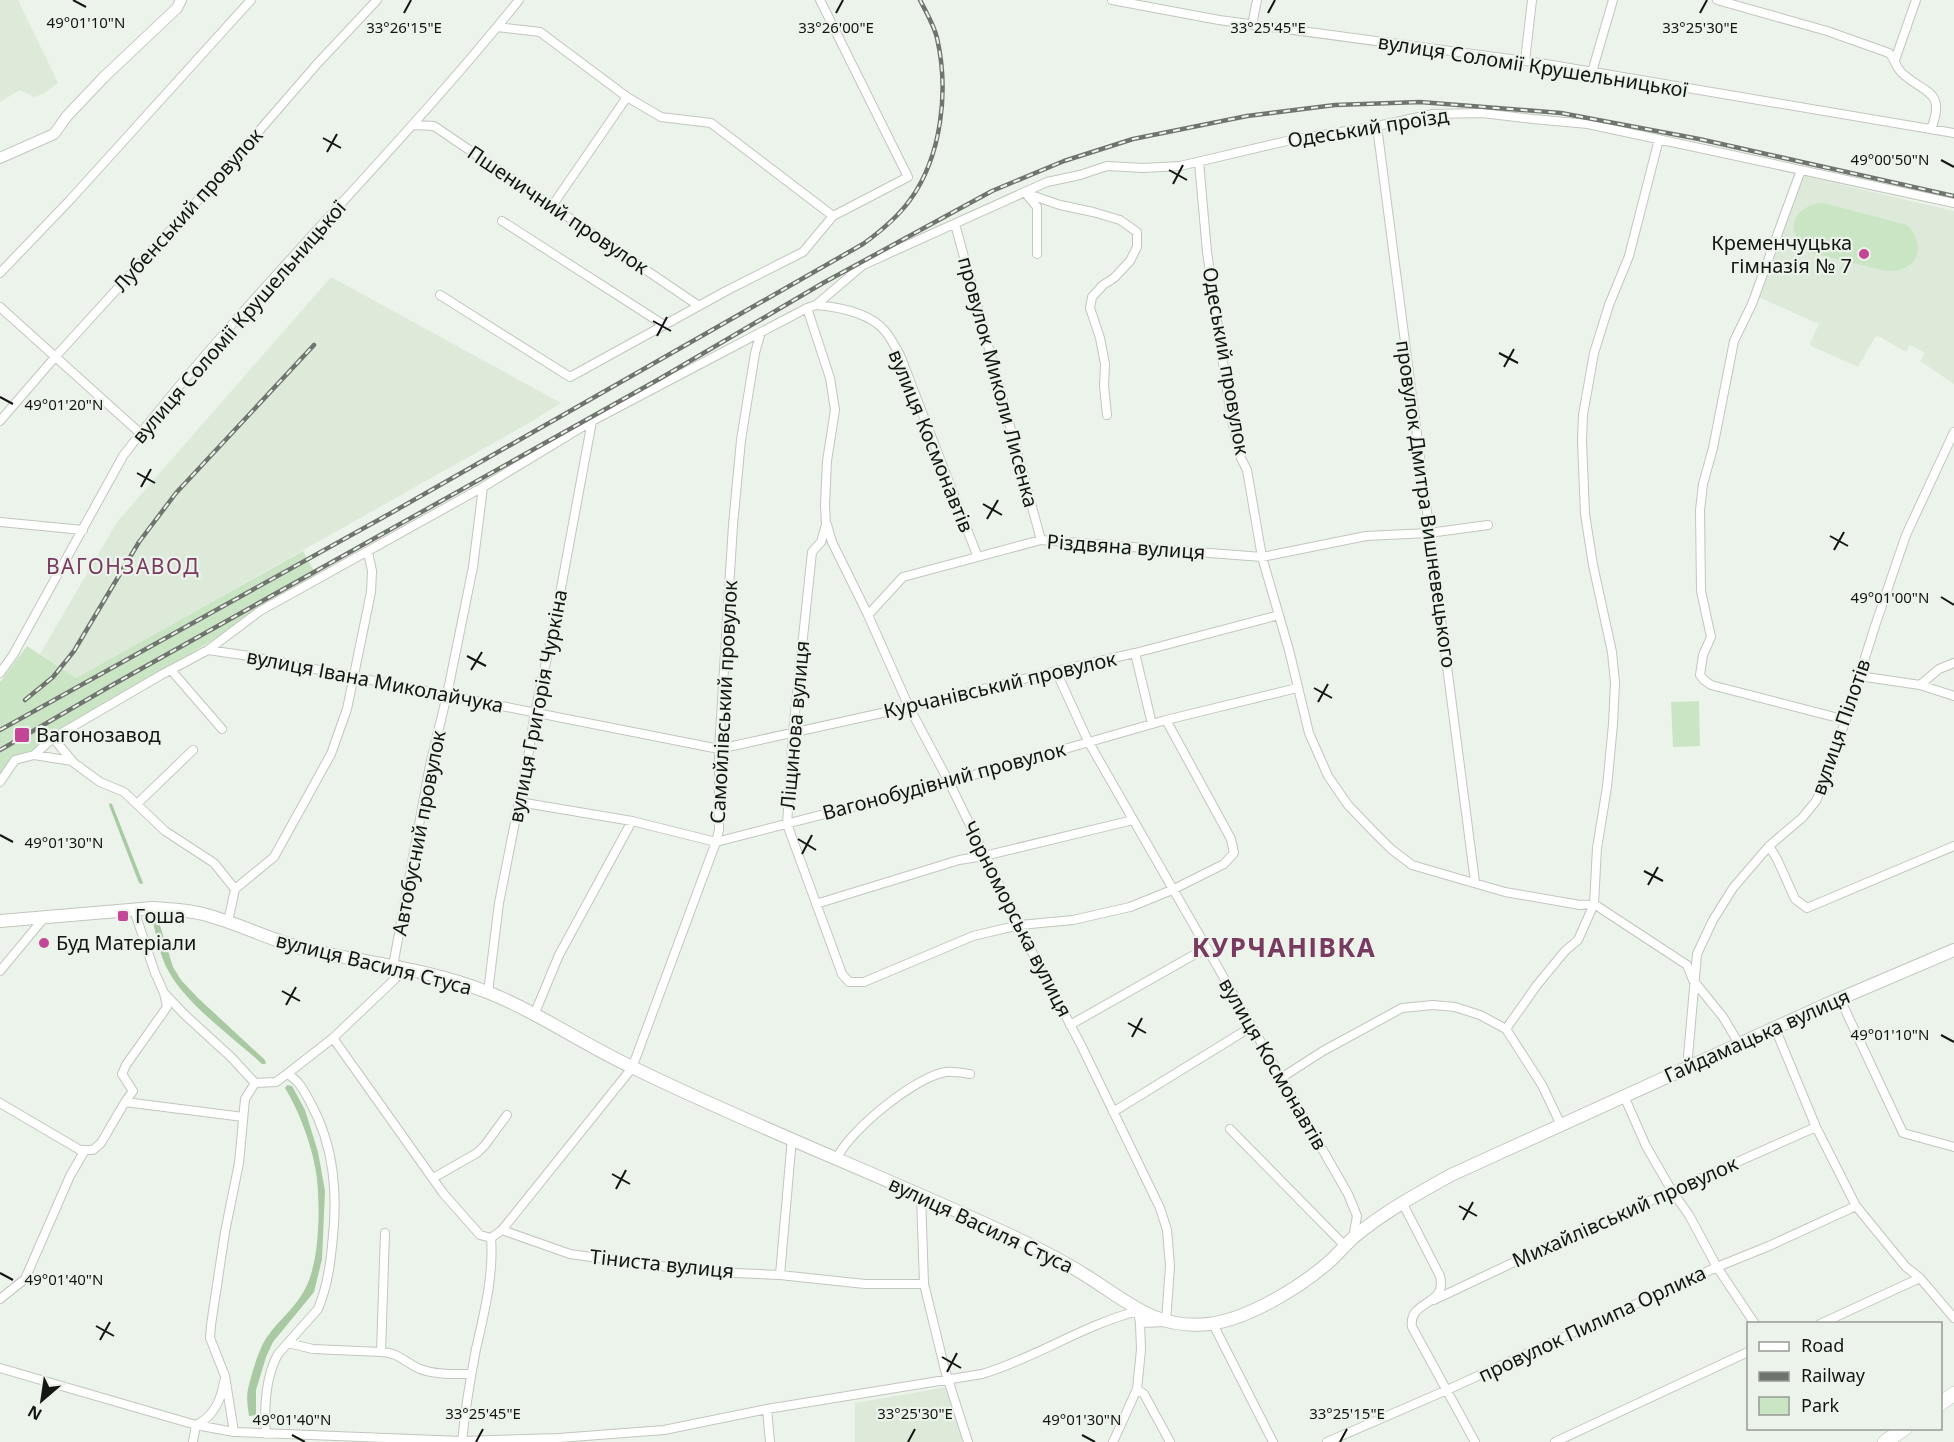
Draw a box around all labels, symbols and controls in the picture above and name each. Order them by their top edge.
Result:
text: 49°01'10"N [47,12,125,32]
text: 33°26'15"E [366,17,442,37]
text: 33°26'00"E [798,17,874,37]
text: 33°25'45"E [1230,17,1306,37]
text: 33°25'30"E [1662,17,1738,37]
street label: вулиця Соломії Крушельницької [1376,28,1690,103]
street label: Одеський проїзд [1285,101,1450,154]
street label: Лубенський провулок [107,122,269,297]
street label: Пшеничний провулок [462,139,654,281]
text: 49°00'50"N [1851,149,1929,169]
street label: вулиця Соломії Крушельницької [126,195,352,449]
place label: Кременчуцька гімназія № 7 [1711,229,1852,279]
marker: Кременчуцька гімназія № 7 [1857,247,1871,261]
street label: провулок Миколи Лисенка [952,254,1045,510]
street label: Одеський провулок [1197,265,1256,457]
street label: провулок Дмитра Вишневецького [1390,338,1463,669]
street label: вулиця Космонавтів [882,345,980,536]
text: 49°01'20"N [25,394,103,414]
street label: Різдвяна вулиця [1046,527,1206,566]
district label: ВАГОНЗАВОД [46,552,200,580]
street label: Самойлівський провулок [704,579,743,824]
street label: вулиця Григорія Чуркіна [502,587,573,825]
text: 49°01'00"N [1851,587,1929,607]
street label: Ліщинова вулиця [774,639,815,811]
street label: вулиця Івана Миколайчука [244,642,506,719]
street label: Курчанівський провулок [881,644,1119,724]
street label: вулиця Пілотів [1805,655,1876,799]
place label: Вагонозавод [36,721,161,748]
marker: Вагонозавод [13,726,31,744]
street label: Автобусний провулок [385,728,452,938]
street label: Вагонобудівний провулок [819,735,1069,826]
street label: Чорноморська вулиця [956,816,1079,1021]
text: 49°01'30"N [25,832,103,852]
place label: Гоша [135,902,185,929]
marker: Гоша [116,909,130,923]
street label: вулиця Василя Стуса [273,926,475,1001]
place label: Буд Матерiали [56,929,196,956]
district label: КУРЧАНІВКА [1192,929,1376,965]
marker: Буд Матерiали [37,936,51,950]
street label: вулиця Космонавтів [1213,973,1334,1155]
street label: Гайдамацька вулиця [1660,982,1854,1089]
text: 49°01'10"N [1851,1024,1929,1044]
street label: Михайлівський провулок [1508,1149,1742,1274]
street label: вулиця Василя Стуса [884,1170,1078,1279]
street label: Тіниста вулиця [589,1243,735,1284]
street label: провулок Пилипа Орлика [1474,1259,1710,1388]
text: 49°01'40"N [25,1269,103,1289]
legend [1747,1322,1942,1430]
text: Road [1801,1333,1844,1357]
text: Railway [1801,1363,1866,1387]
north arrow [12,1370,72,1430]
text: Park [1801,1393,1839,1417]
text: N [24,1400,46,1426]
text: 33°25'45"E [445,1403,521,1423]
text: 33°25'30"E [877,1403,953,1423]
text: 33°25'15"E [1309,1403,1385,1423]
text: 49°01'40"N [253,1409,331,1429]
text: 49°01'30"N [1043,1409,1121,1429]

